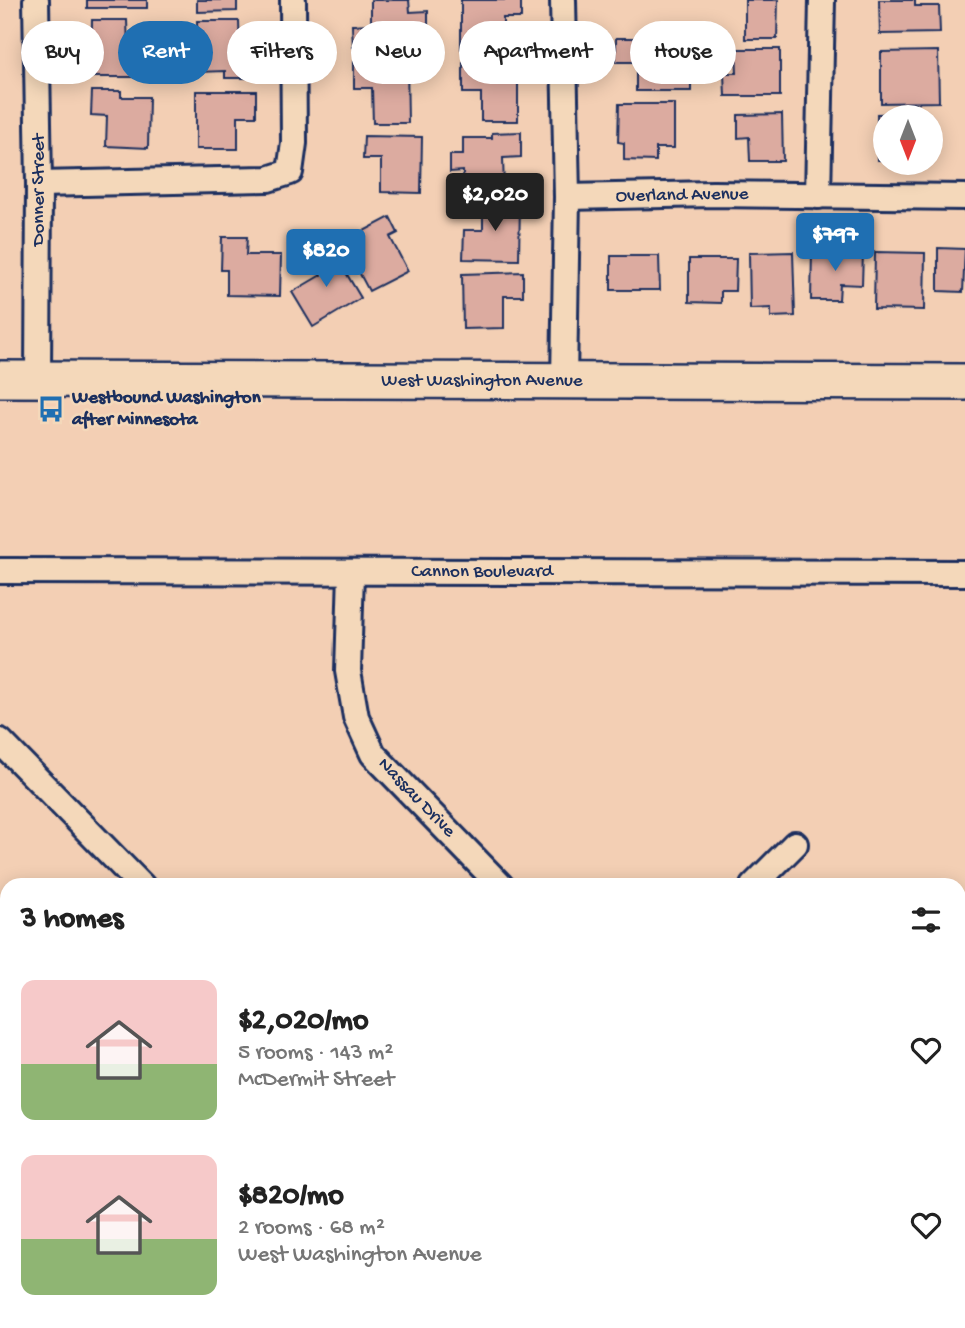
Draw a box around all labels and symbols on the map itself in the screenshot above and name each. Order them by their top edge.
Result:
north arrow [873,105,943,175]
street label: Donner Street [28,132,51,248]
pin: $2,020 [438,174,552,233]
street label: Overland Avenue [615,183,749,209]
pin: $797 [794,214,876,273]
pin: $820 [285,230,367,289]
street label: West Washington Avenue [381,370,583,393]
place label: Westbound Washington after Minnesota [71,387,262,432]
bus stop icon: Westbound Washington after Minnesota [36,394,66,424]
street label: Cannon Boulevard [411,561,555,584]
street label: Nassau Drive [372,753,460,843]

